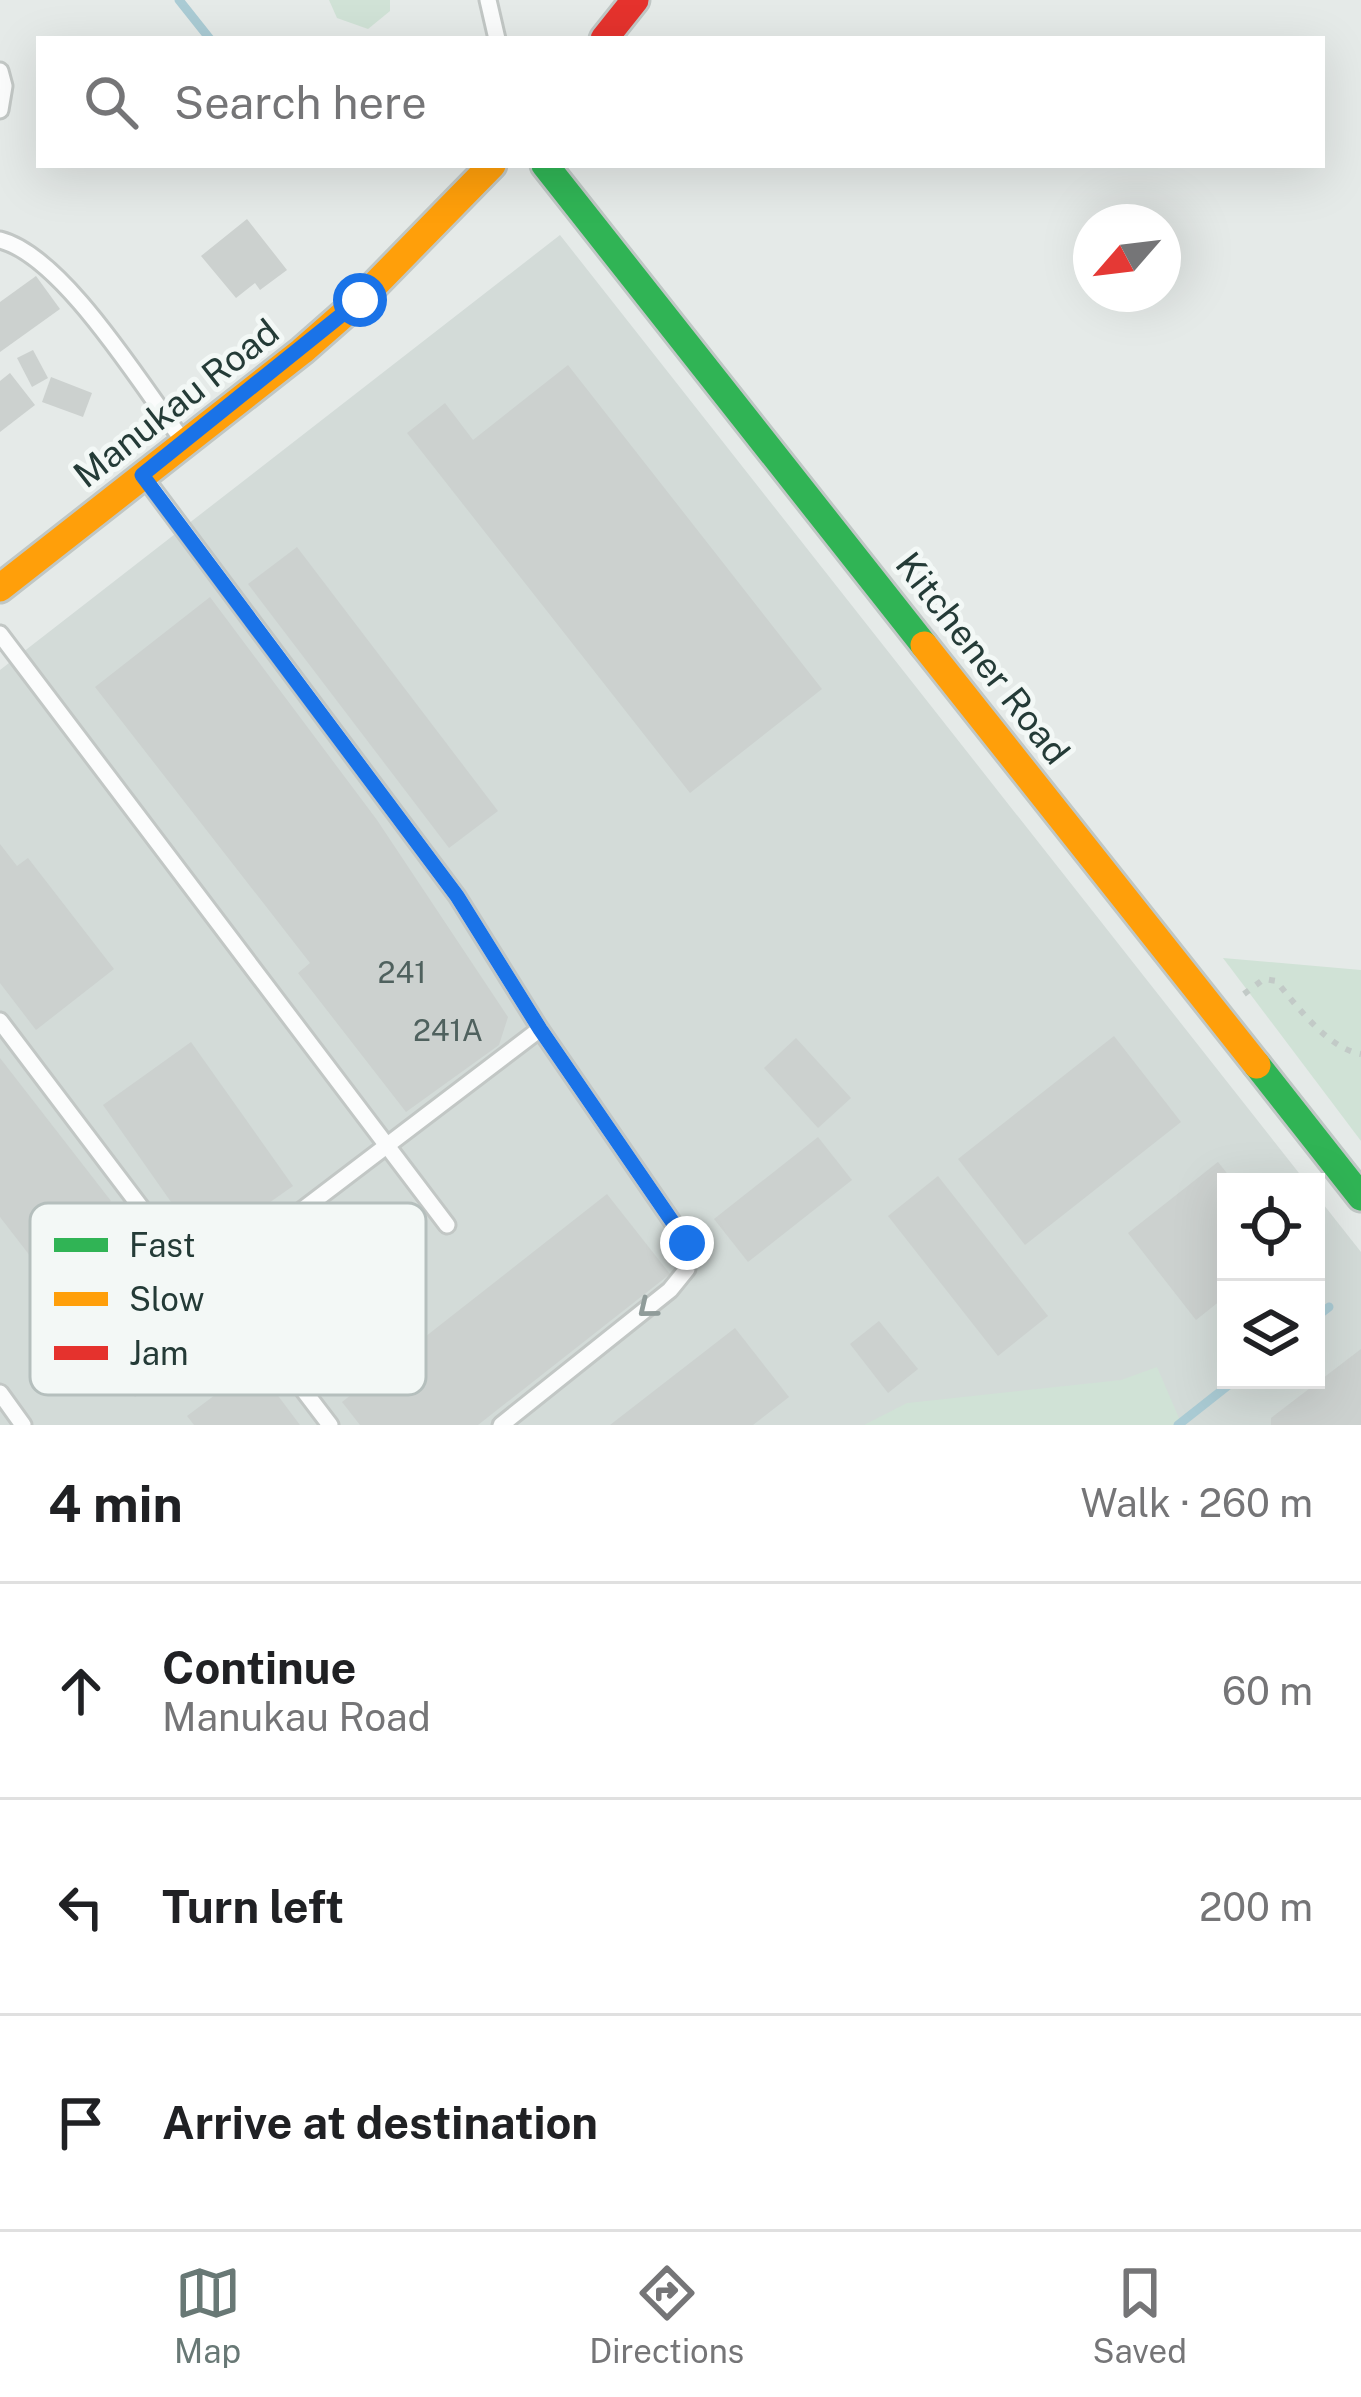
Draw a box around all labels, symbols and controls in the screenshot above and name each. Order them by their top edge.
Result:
search box [36,36,1325,168]
icon: search [78,69,144,135]
text: Search here [174,76,427,129]
north arrow [1073,204,1181,312]
route start [333,273,387,327]
street label: Manukau Road [65,310,287,496]
street label: Kitchener Road [887,544,1079,772]
house number: 241 [378,954,426,990]
house number: 241A [413,1012,483,1048]
map controls [1217,1173,1325,1389]
button: locate [1217,1173,1325,1281]
legend [30,1203,426,1395]
route end [660,1216,714,1270]
text: Fast [129,1226,196,1264]
text: Slow [129,1280,204,1318]
button: layers [1217,1281,1325,1389]
one-way arrow [638,1295,660,1316]
text: Jam [129,1334,189,1372]
text: 4 min [48,1474,183,1533]
text: Walk · 260 m [1080,1480,1313,1526]
text: Continue [162,1641,356,1694]
icon: ahead [48,1658,114,1724]
text: 60 m [1222,1668,1313,1714]
text: Manukau Road [162,1694,431,1740]
icon: left [48,1874,114,1940]
text: Turn left [162,1880,344,1933]
text: 200 m [1199,1884,1313,1930]
icon: arrive [48,2090,114,2156]
text: Arrive at destination [162,2096,598,2149]
tab: Map [174,2260,241,2370]
tab: Directions [589,2260,744,2370]
tab: Saved [1093,2260,1187,2370]

